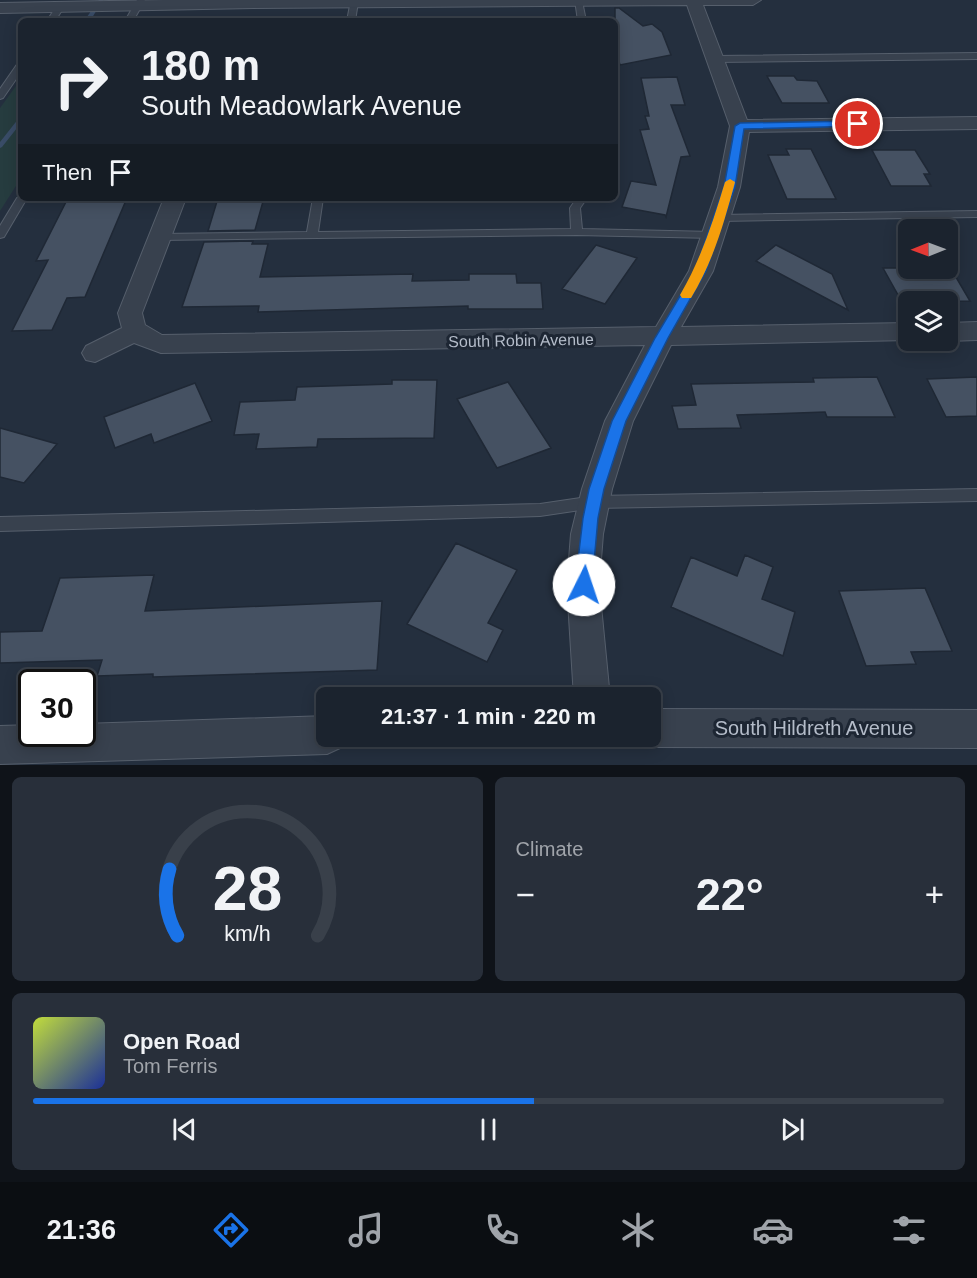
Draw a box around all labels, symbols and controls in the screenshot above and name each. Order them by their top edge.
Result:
icon: right [42,42,120,120]
text: 180 m [141,42,260,89]
text: South Meadowlark Avenue [141,91,462,121]
pin [832,98,883,149]
icon: arrive [841,107,874,140]
icon: arrive [104,156,137,189]
text: Then [42,160,92,185]
north arrow [898,219,958,279]
map controls [898,219,958,351]
button: layers [898,291,958,351]
street label: South Robin Avenue [448,331,594,350]
position arrow [552,553,616,617]
speed limit sign: 30 [18,669,96,747]
text: 21:37 · 1 min · 220 m [381,704,596,729]
street label: South Hildreth Avenue [715,717,913,739]
text: Climate [516,838,583,860]
text: 28 [213,854,282,923]
text: 22° [696,869,764,920]
text: − [516,876,535,913]
text: + [925,876,944,913]
text: km/h [224,922,270,946]
text: Open Road [123,1029,240,1054]
text: Tom Ferris [123,1055,217,1077]
icon: previous [168,1113,201,1146]
icon: pause [472,1113,505,1146]
icon: next [776,1113,809,1146]
icon: directions [210,1209,252,1251]
icon: music [345,1209,387,1251]
icon: phone [481,1209,523,1251]
icon: climate [617,1209,659,1251]
icon: car [752,1209,794,1251]
icon: filters [888,1209,930,1251]
text: 21:36 [47,1215,116,1245]

